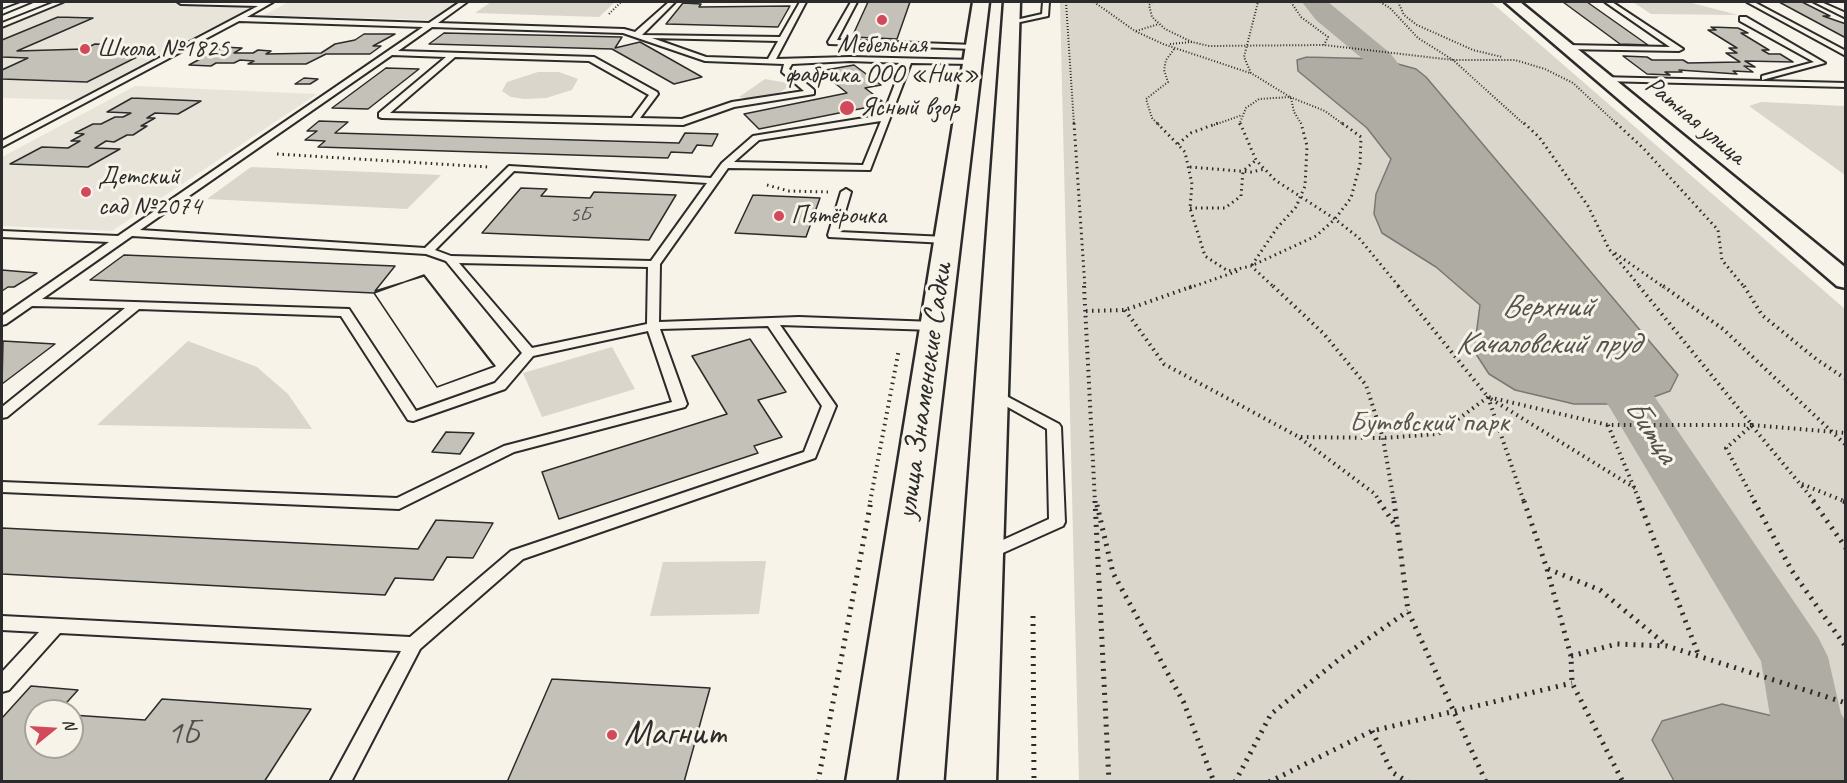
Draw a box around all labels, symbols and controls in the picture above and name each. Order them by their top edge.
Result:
marker: Мебельная фабрика ООО «Ник» [875,13,889,27]
place label: Мебельная фабрика ООО «Ник» [785,29,979,90]
place label: Школа №1825 [97,33,229,65]
marker: Школа №1825 [78,42,92,56]
street label: Ратная улица [1638,70,1752,172]
place label: Ясный взор [860,92,959,124]
marker: Ясный взор [838,99,856,117]
place label: Детский сад №2074 [98,161,201,222]
marker: Детский сад №2074 [79,185,93,199]
place label: Пятёрочка [791,200,886,232]
house number: 5Б [569,202,591,228]
marker: Пятёрочка [772,209,786,223]
street label: улица Знаменские Садки [889,261,961,521]
water label: Верхний Качаловский пруд [1455,289,1639,364]
water label: Битца [1615,391,1685,471]
park label: Бутовский парк [1349,405,1509,441]
north arrow [24,699,84,759]
place label: Магнит [624,713,726,757]
house number: 1Б [167,714,199,754]
text: N [58,716,80,732]
marker: Магнит [605,728,619,742]

